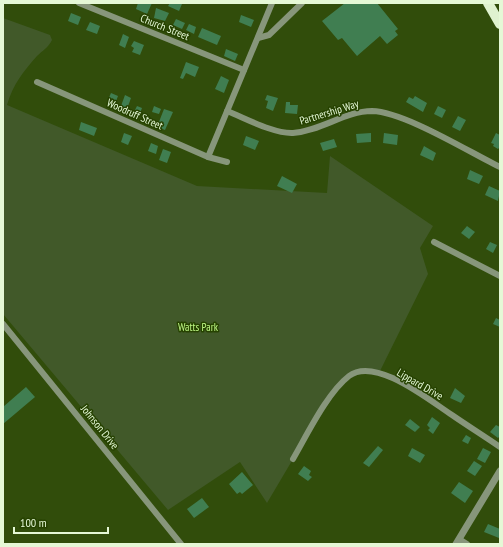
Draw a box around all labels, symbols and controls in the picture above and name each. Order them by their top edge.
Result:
street label: Church Street [138,11,192,43]
street label: Woodruff Street [105,95,165,133]
street label: Partnership Way [298,96,361,128]
park label: Watts Park [178,320,219,334]
street label: Lippard Drive [394,365,446,403]
street label: Johnson Drive [77,401,122,452]
scale bar [14,509,108,535]
text: 100 m [20,515,47,530]

